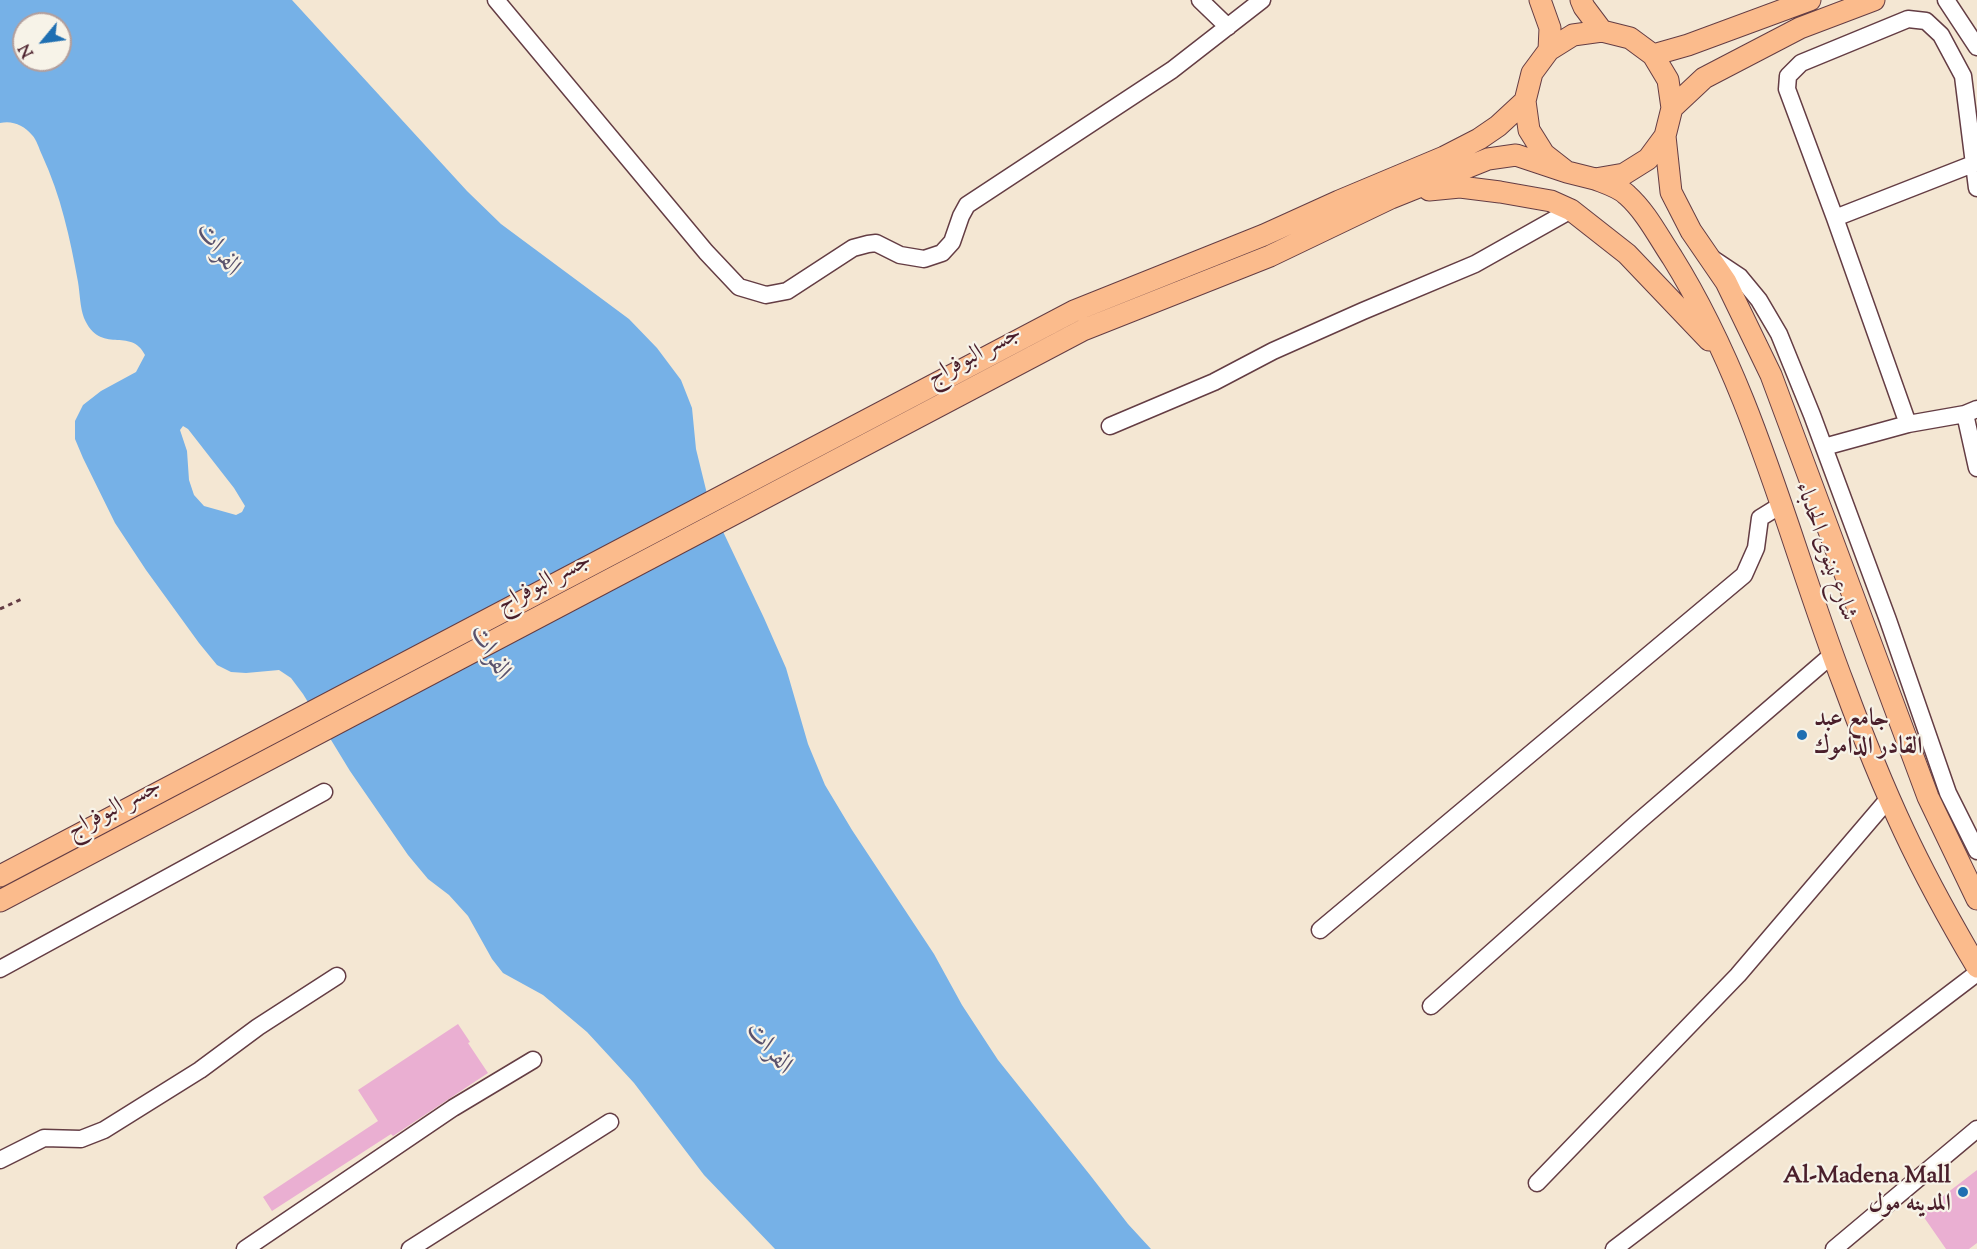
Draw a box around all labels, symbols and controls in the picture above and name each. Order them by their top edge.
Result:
north arrow [12,12,72,72]
text: N [14,39,41,61]
water label: الفرات [187,218,247,284]
street label: جسر البوفراج [923,320,1027,394]
street label: شارع نينوى الحدباء [1787,479,1861,625]
street label: جسر البوفراج [493,547,597,621]
water label: الفرات [461,621,517,687]
place label: جامع عبد القادر الداموك [1814,707,1922,763]
marker: جامع عبد القادر الداموك [1795,728,1809,742]
street label: جسر البوفراج [63,773,167,847]
water label: الفرات [737,1018,799,1082]
place label: Al-Madena Mall المدينه مول [1783,1164,1951,1220]
marker: Al-Madena Mall المدينه مول [1956,1185,1970,1199]

